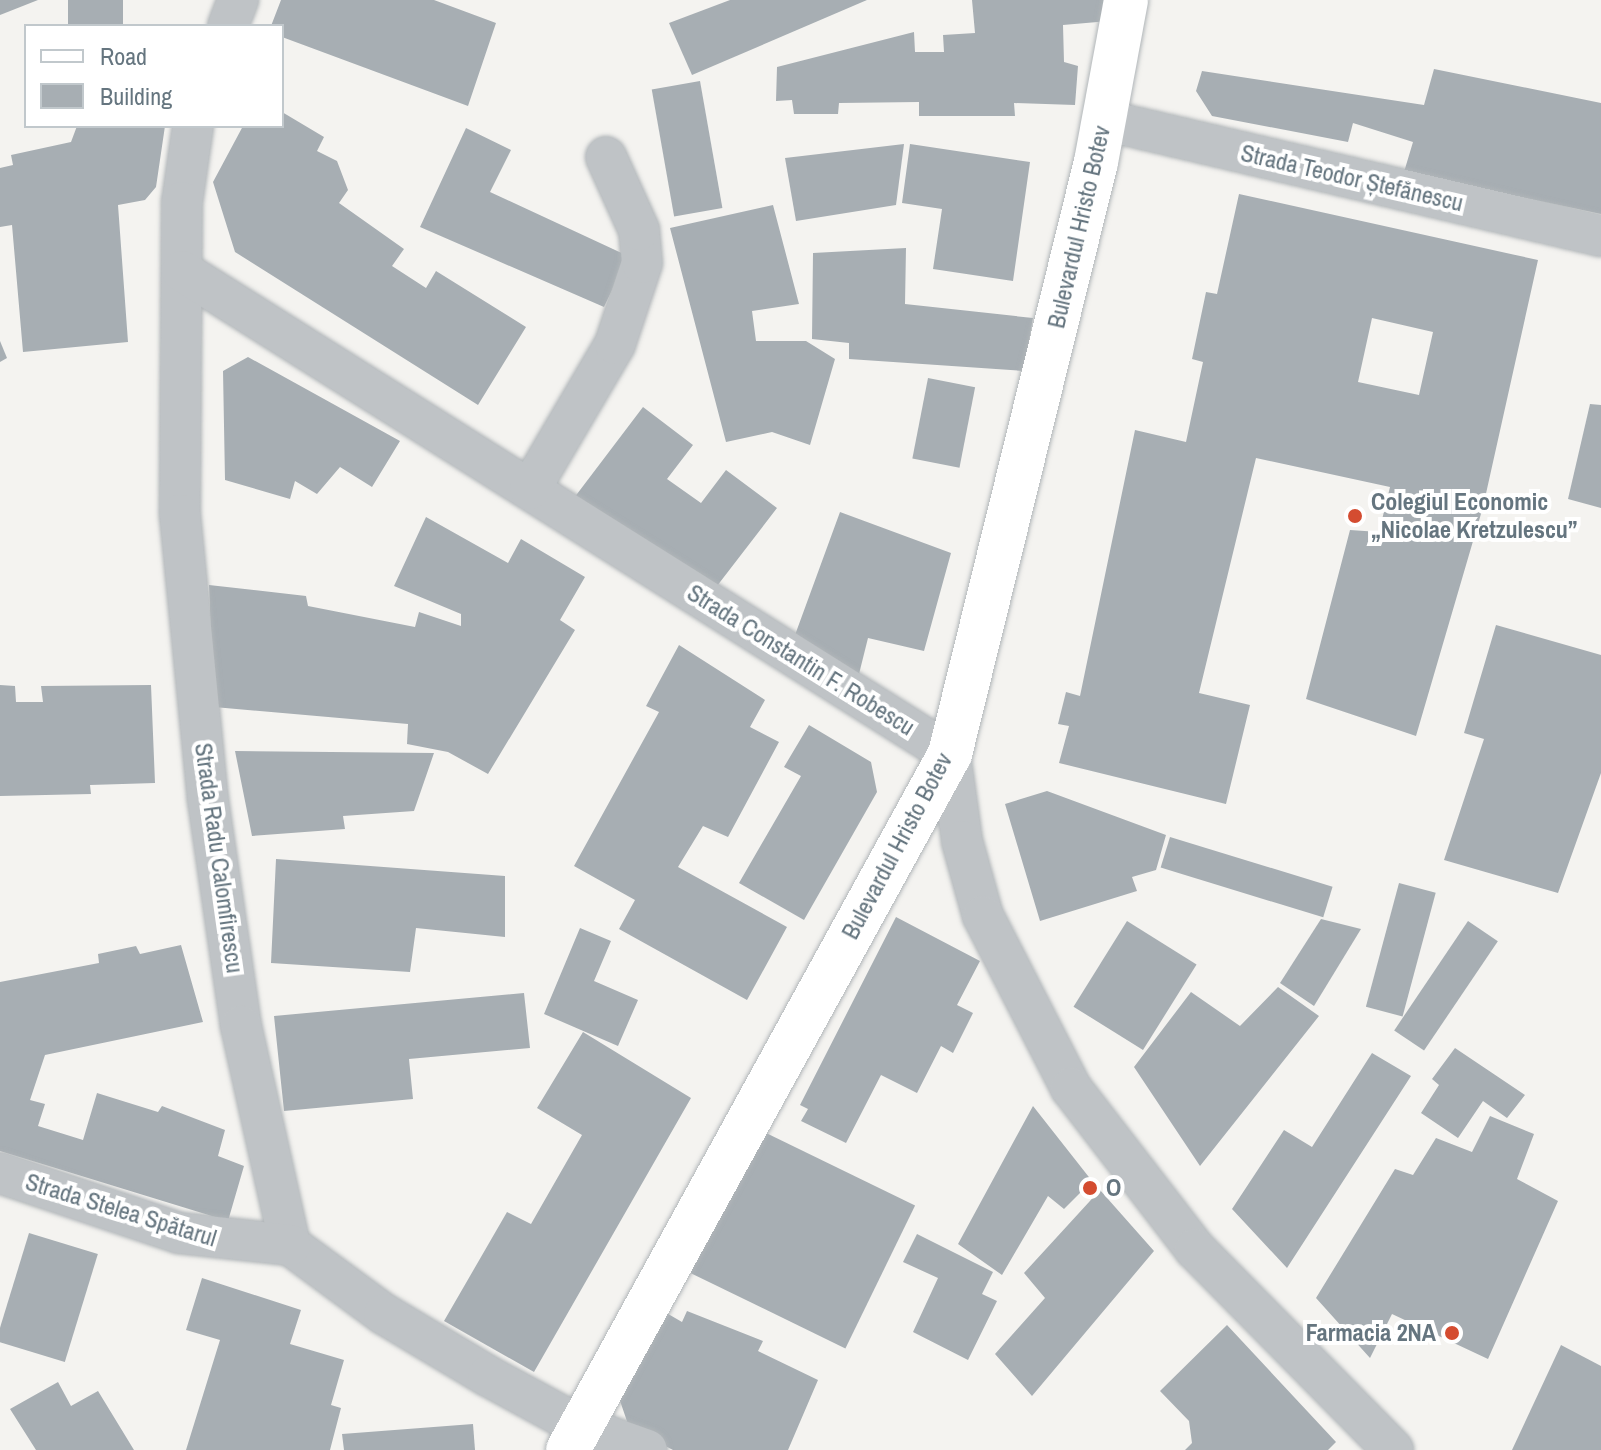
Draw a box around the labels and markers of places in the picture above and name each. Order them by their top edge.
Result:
place label: Colegiul Economic „Nicolae Kretzulescu” [1371,488,1578,544]
marker: Colegiul Economic „Nicolae Kretzulescu” [1346,507,1364,525]
place label: O [1106,1174,1121,1202]
marker: O [1081,1179,1099,1197]
place label: Farmacia 2NA [1306,1319,1436,1347]
marker: Farmacia 2NA [1443,1324,1461,1342]

